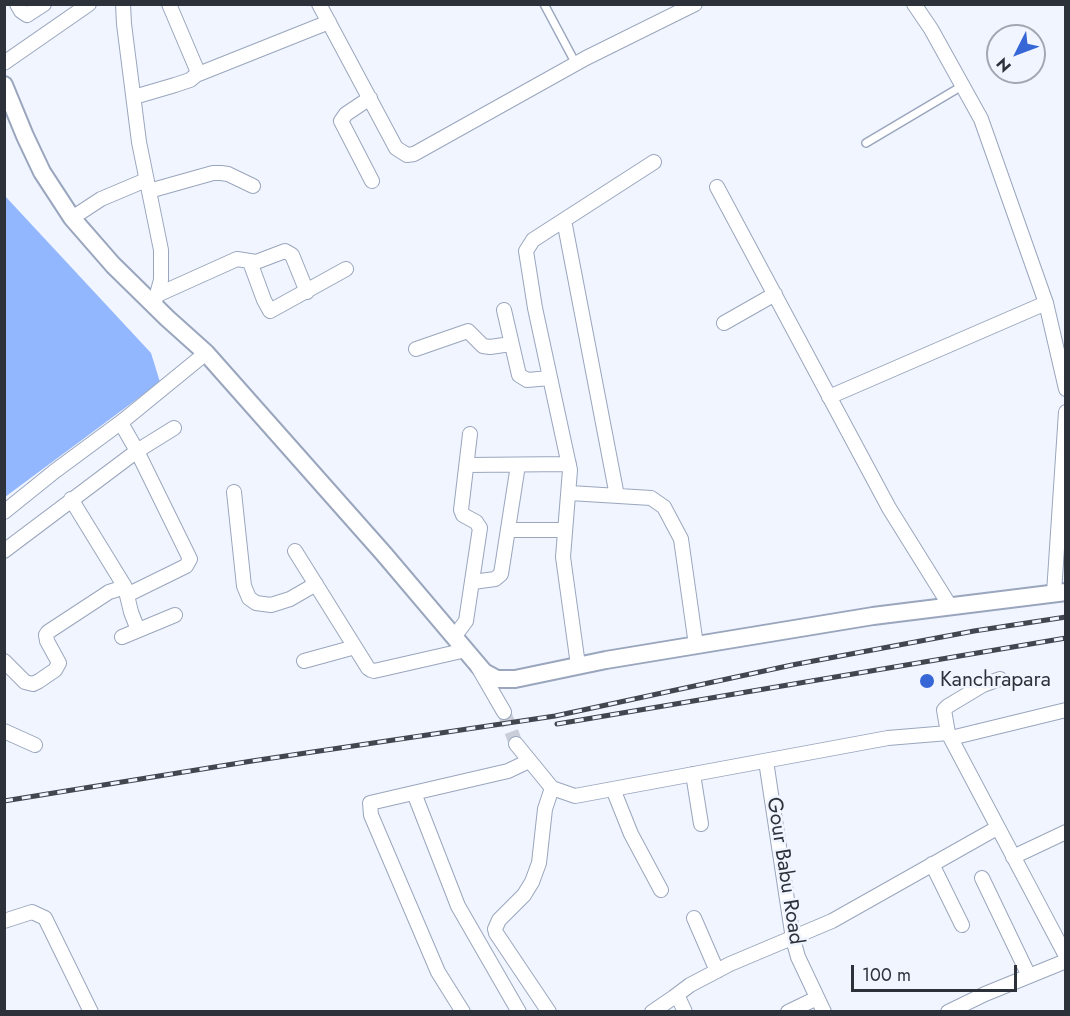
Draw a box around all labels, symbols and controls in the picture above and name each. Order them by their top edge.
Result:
north arrow [986,24,1046,84]
text: N [991,53,1017,77]
place label: Kanchrapara [940,668,1051,694]
marker: Kanchrapara [918,672,936,690]
street label: Gour Babu Road [760,796,808,946]
scale bar [854,953,1020,991]
text: 100 m [862,962,911,988]

